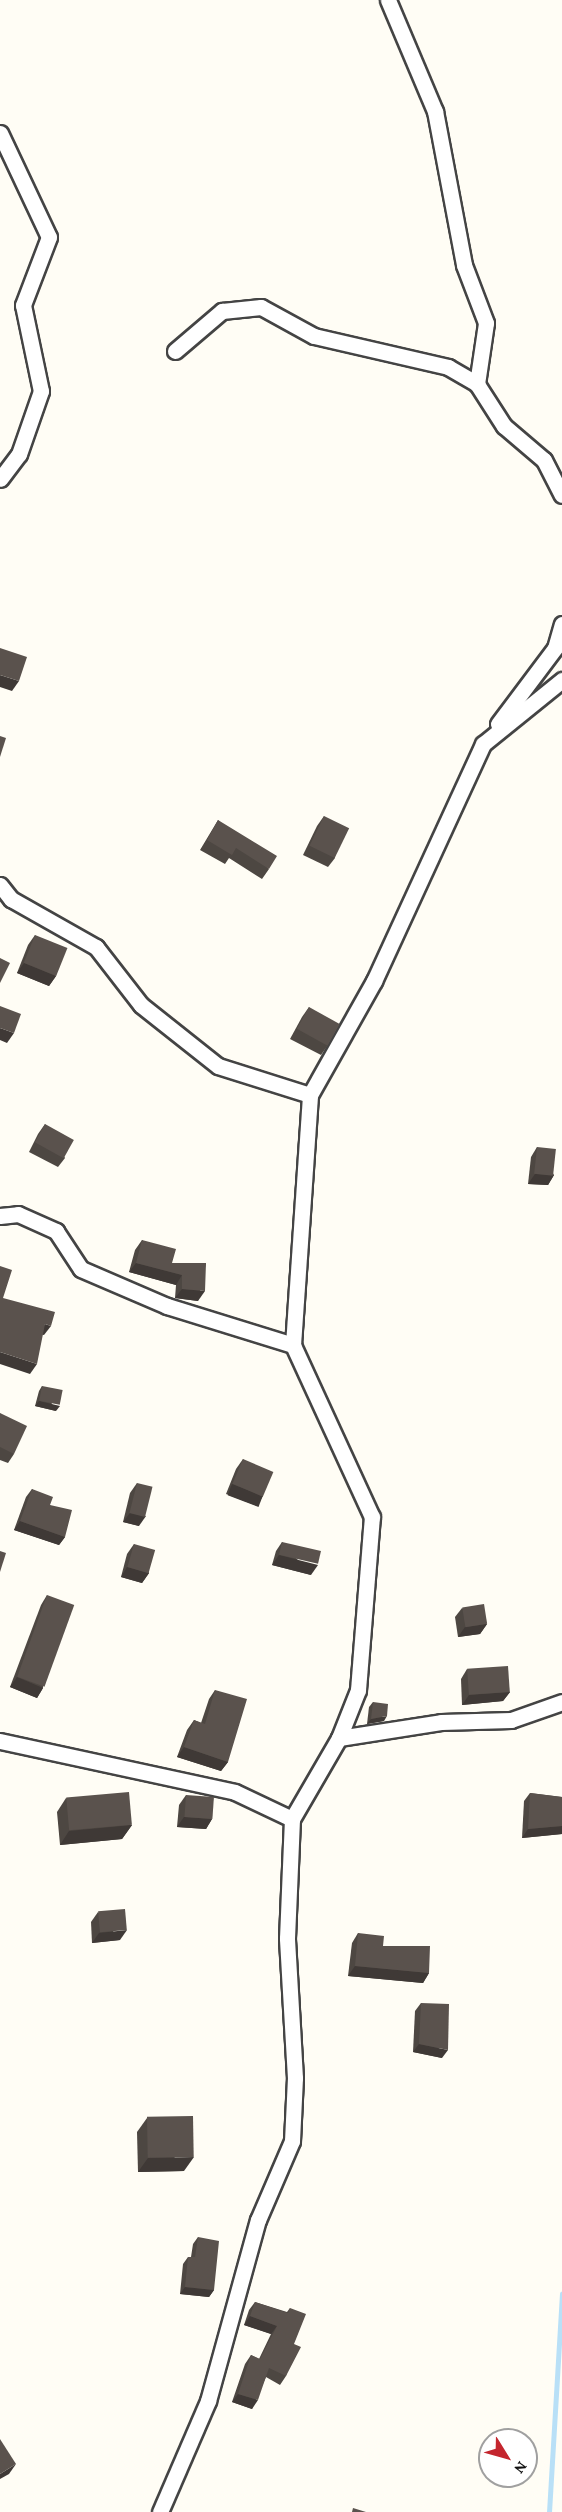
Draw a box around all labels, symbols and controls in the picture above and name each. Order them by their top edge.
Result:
north arrow [478,2428,538,2488]
text: N [511,2458,531,2477]

